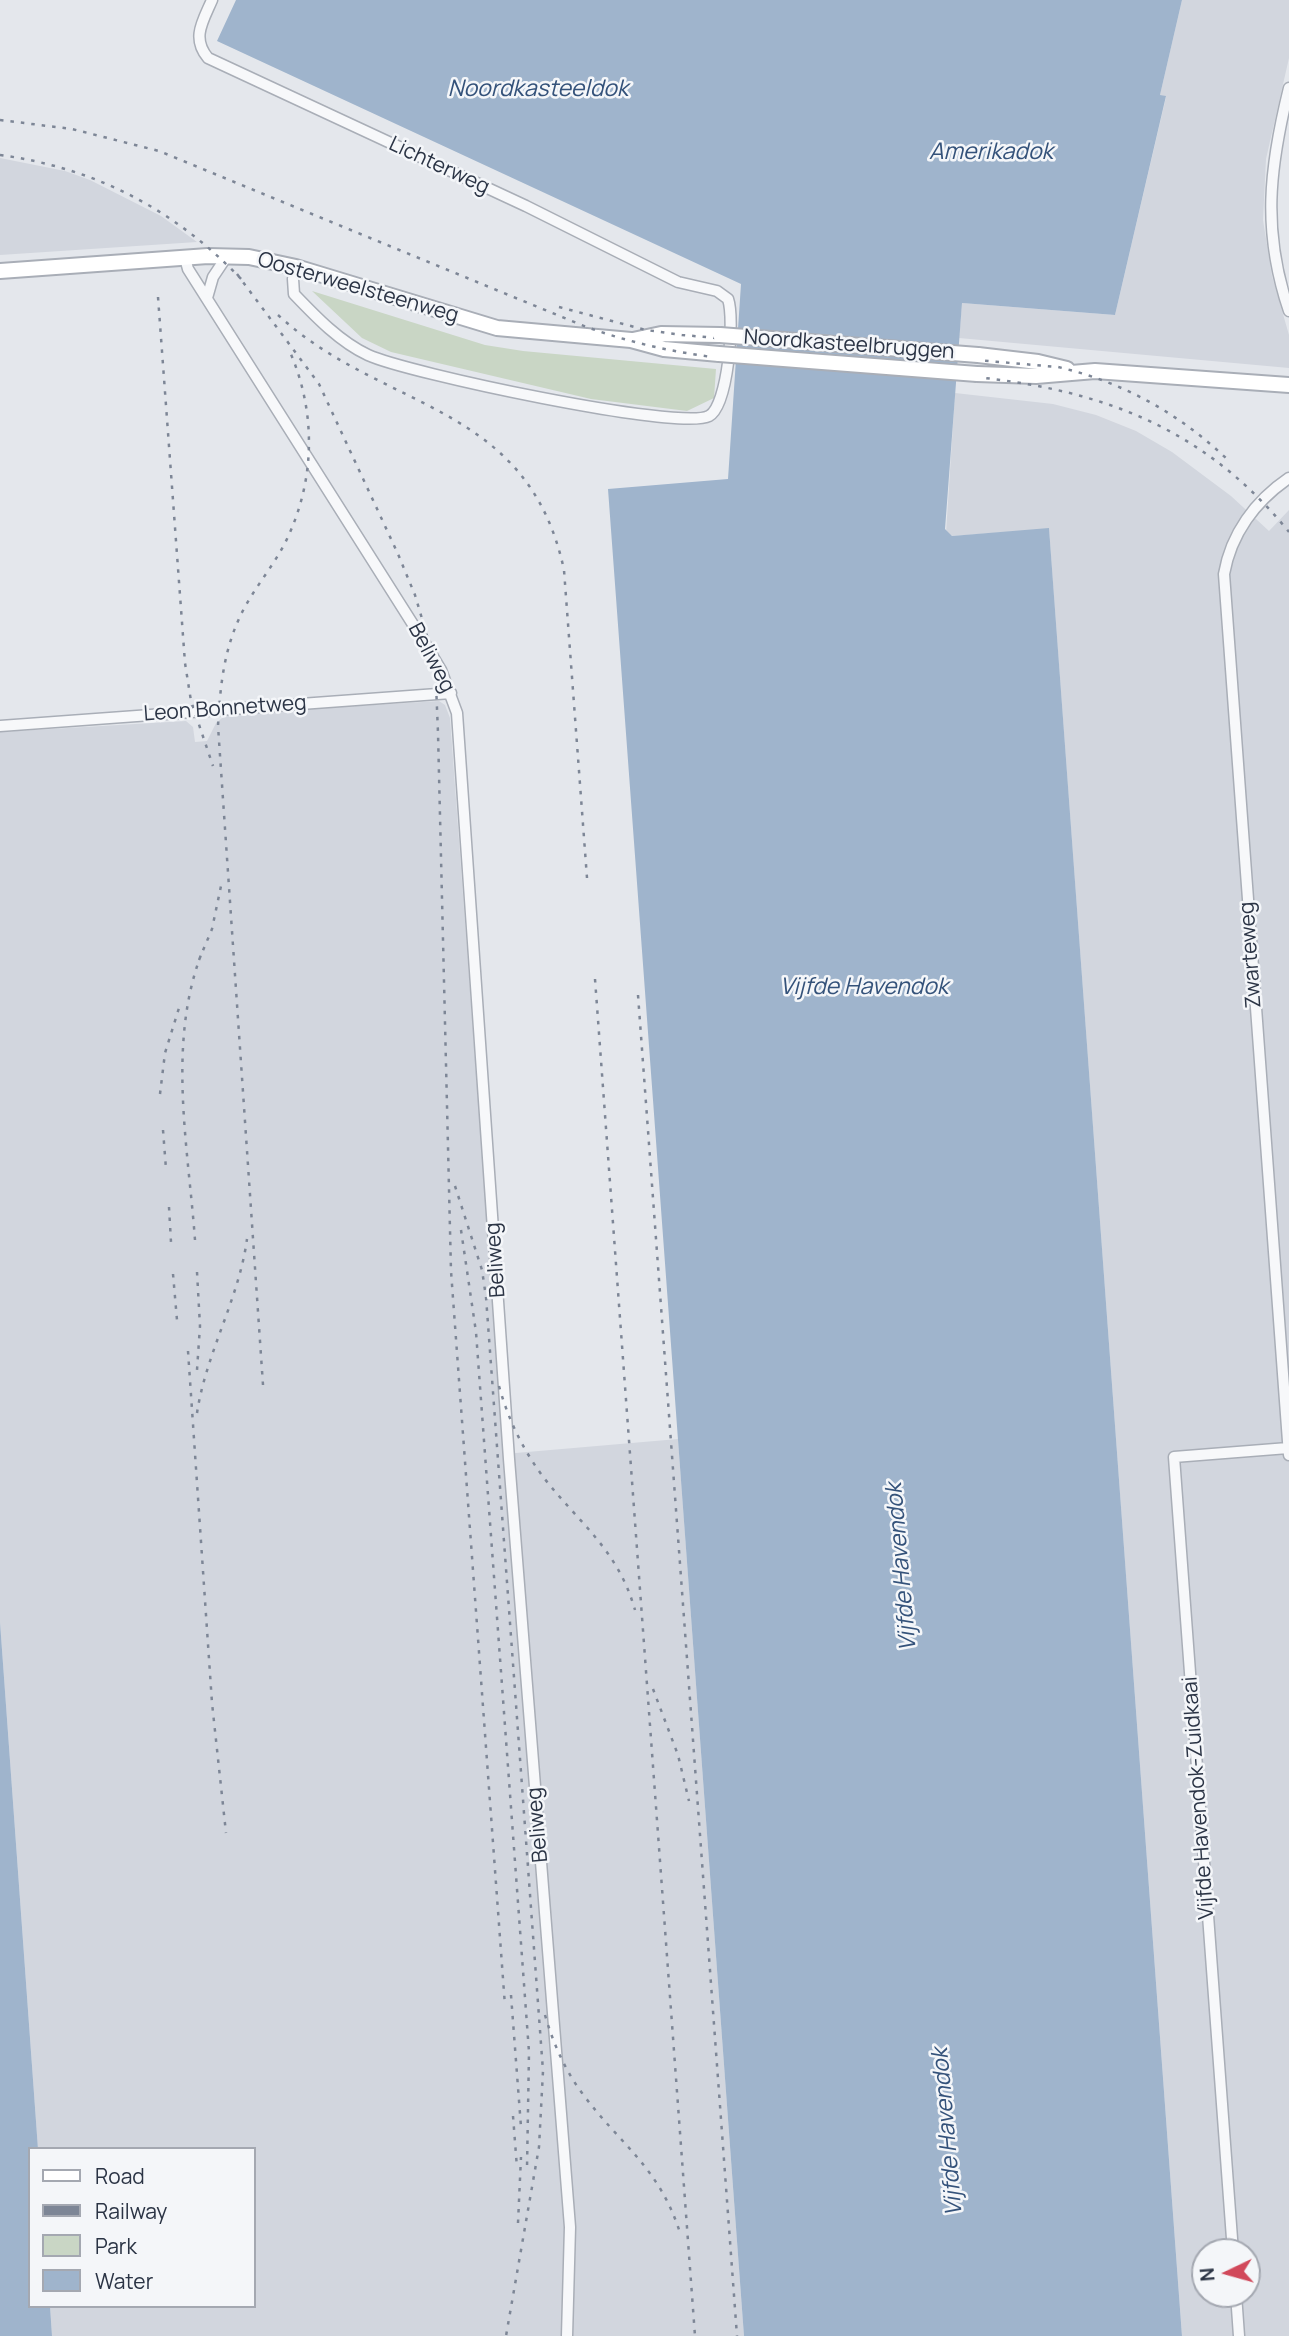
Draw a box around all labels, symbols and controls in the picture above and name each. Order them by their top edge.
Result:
water label: Noordkasteeldok [448,76,628,104]
street label: Lichterweg [385,132,493,200]
water label: Amerikadok [929,139,1053,167]
street label: Oosterweelsteenweg [255,247,461,329]
street label: Noordkasteelbruggen [743,325,955,365]
street label: Beliweg [402,619,460,697]
street label: Leon Bonnetweg [143,691,307,727]
street label: Zwarteweg [1235,901,1267,1009]
water label: Vijfde Havendok [780,974,948,1002]
street label: Beliweg [481,1222,511,1298]
water label: Vijfde Havendok [881,1482,923,1652]
street label: Vijfde Havendok-Zuidkaai [1178,1676,1220,1920]
street label: Beliweg [522,1786,554,1864]
water label: Vijfde Havendok [927,2047,969,2217]
legend [28,2147,256,2308]
text: Road [95,2162,145,2190]
text: Railway [95,2197,167,2225]
text: Park [95,2232,137,2260]
north arrow [1191,2238,1261,2308]
text: Water [95,2267,153,2295]
text: N [1194,2267,1221,2283]

